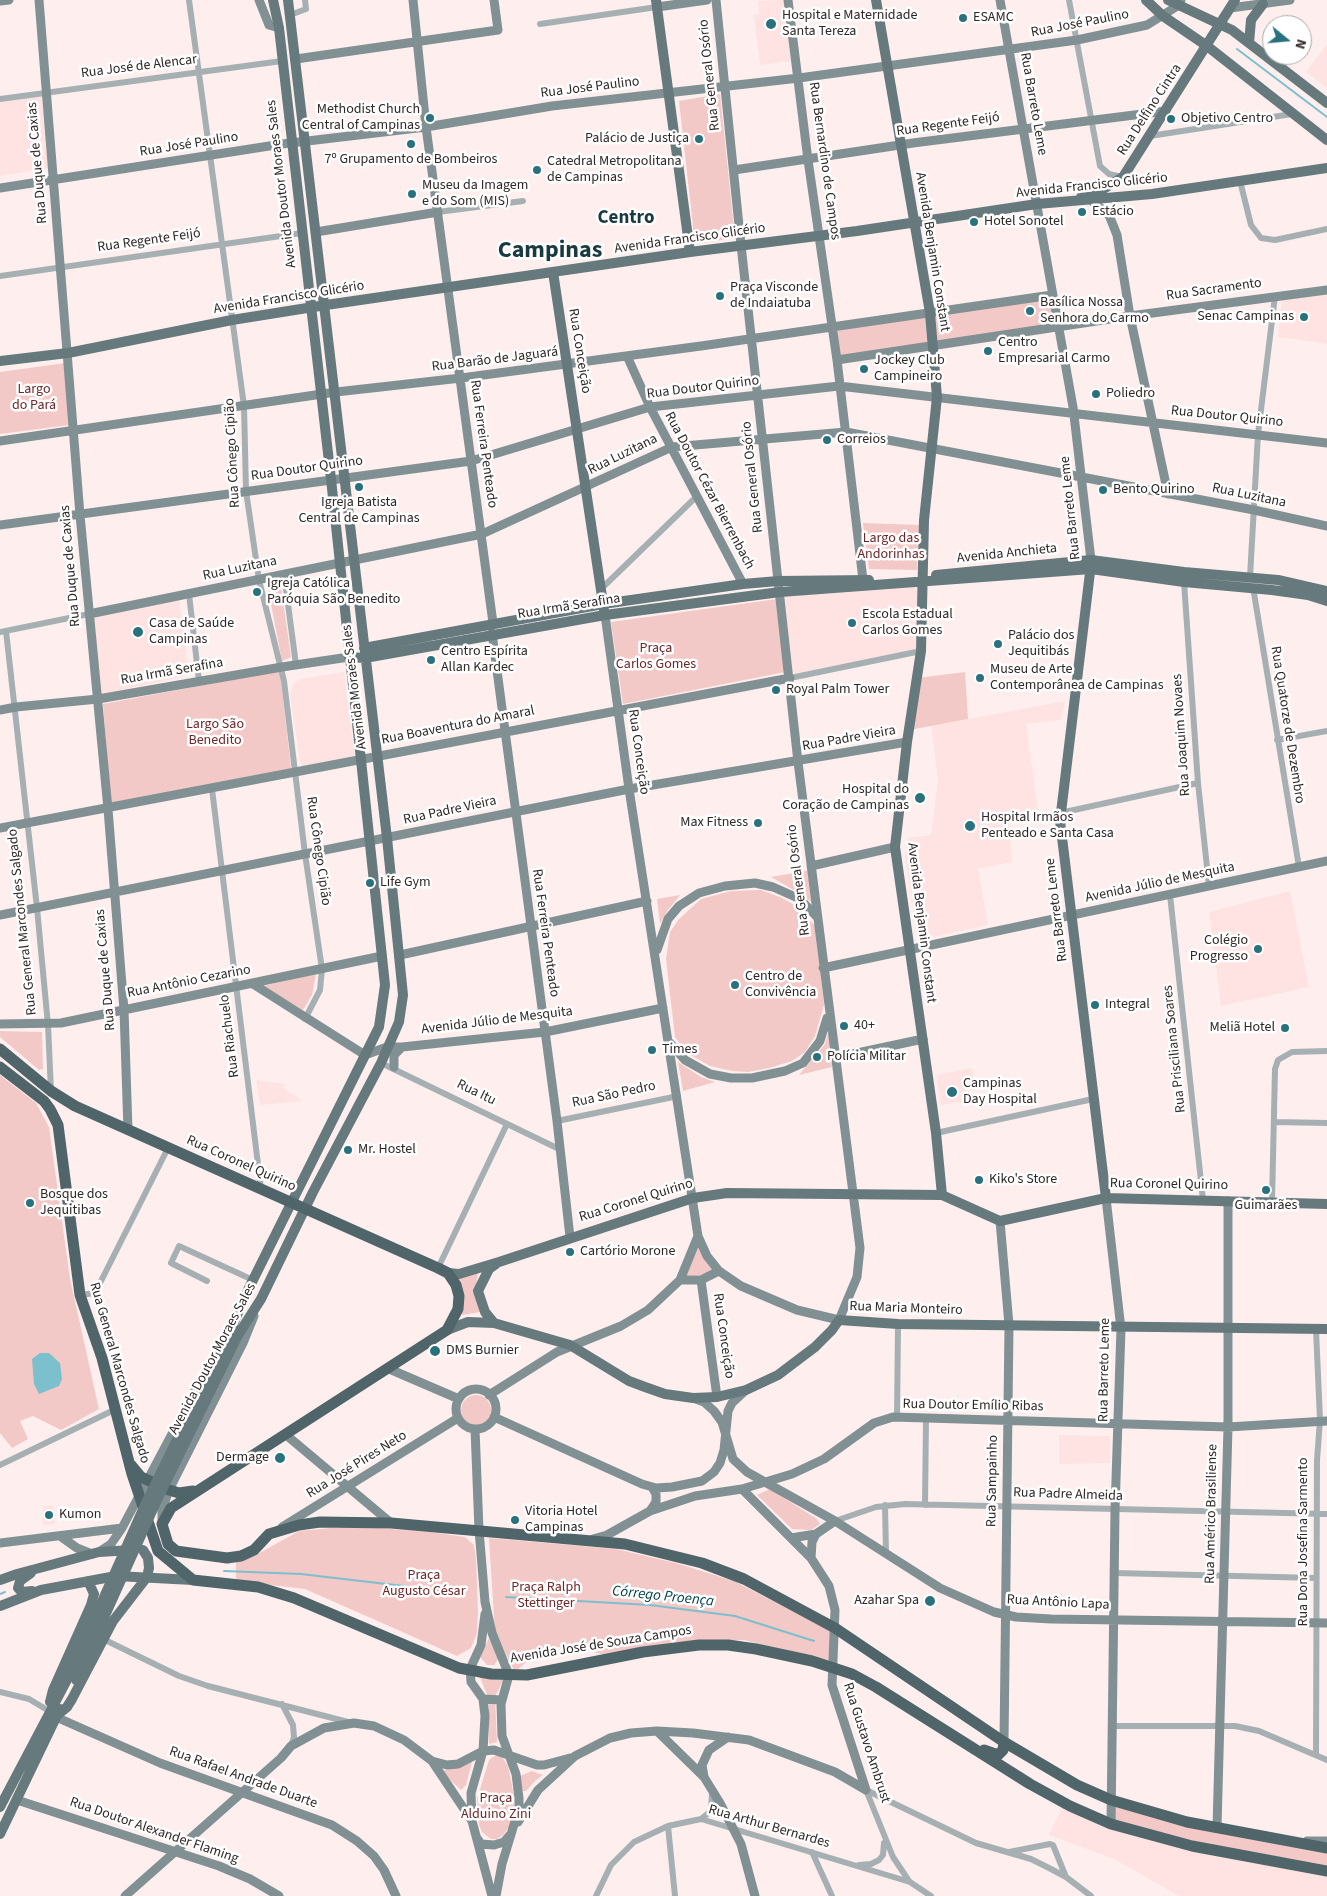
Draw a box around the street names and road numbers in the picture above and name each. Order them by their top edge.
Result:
street label: Rua José Paulino [1030,6,1130,42]
street label: Rua General Osório [696,18,724,132]
street label: Rua Barreto Leme [1016,51,1050,157]
street label: Rua José de Alencar [80,52,198,82]
street label: Rua Delfino Cintra [1114,61,1186,159]
street label: Rua José Paulino [540,74,640,102]
street label: Rua Bernardino de Campos [805,81,843,241]
street label: Avenida Doutor Moraes Sales [263,99,301,269]
street label: Rua Duque de Caxias [24,102,52,224]
street label: Rua Regente Feijó [895,109,1001,141]
street label: Rua José Paulino [139,129,239,161]
street label: Avenida Francisco Glicério [1015,170,1169,202]
street label: Avenida Benjamin Constant [911,171,953,333]
street label: Avenida Francisco Glicério [613,220,767,258]
street label: Rua Regente Feijó [96,225,202,257]
street label: Rua Sacramento [1165,275,1263,305]
street label: Avenida Francisco Glicério [212,278,366,318]
street label: Rua Conceição [564,307,594,395]
street label: Rua Barão de Jaguará [431,344,559,376]
street label: Rua Doutor Quirino [646,373,760,403]
street label: Rua Ferreira Penteado [466,379,500,509]
street label: Rua Cônego Cipião [222,398,244,508]
street label: Rua Doutor Quirino [1170,403,1284,431]
street label: Rua Doutor Cézar Bierrenbach [660,409,758,573]
street label: Rua General Osório [739,420,767,534]
street label: Rua Luzitana [585,431,661,479]
street label: Rua Doutor Quirino [250,453,364,485]
street label: Rua Barreto Leme [1057,455,1085,561]
street label: Rua Luzitana [1210,480,1288,512]
street label: Rua Duque de Caxias [57,505,85,627]
street label: Avenida Anchieta [956,540,1058,568]
street label: Rua Luzitana [201,553,279,585]
street label: Rua Irmã Serafina [516,591,622,623]
street label: Avenida Moraes Sales [339,624,371,750]
street label: Rua Quatorze de Dezembro [1266,645,1308,805]
street label: Rua Irmã Serafina [119,655,225,689]
street label: Rua Joaquim Novaes [1169,673,1195,797]
street label: Rua Boaventura do Amaral [380,703,536,749]
street label: Rua Conceição [624,708,652,796]
street label: Rua Padre Vieira [801,723,897,755]
street label: Rua Padre Vieira [402,793,498,829]
street label: Rua Cônego Cipião [302,795,334,907]
street label: Rua General Osório [784,823,814,937]
street label: Rua General Marcondes Salgado [5,828,41,1016]
street label: Avenida Benjamin Constant [903,842,939,1004]
street label: Rua Barreto Leme [1042,857,1072,963]
street label: Avenida Júlio de Mesquita [1084,859,1236,907]
street label: Rua Ferreira Penteado [528,868,562,998]
street label: Rua Duque de Caxias [92,909,120,1031]
street label: Rua Antônio Cezarino [126,962,252,1002]
street label: Rua Prisciliana Soares [1160,984,1190,1114]
street label: Rua Riachuelo [217,993,243,1079]
street label: Avenida Júlio de Mesquita [420,1003,574,1039]
street label: Rua Itu [454,1076,498,1110]
street label: Rua São Pedro [571,1078,657,1112]
street label: Rua Coronel Quirino [184,1132,298,1196]
street label: Rua Coronel Quirino [577,1176,695,1226]
street label: Rua Coronel Quirino [1110,1176,1228,1194]
street label: Avenida Doutor Moraes Sales [166,1280,260,1438]
street label: Rua General Marcondes Salgado [85,1281,153,1465]
street label: Rua Conceição [709,1292,737,1380]
street label: Rua Maria Monteiro [849,1299,963,1319]
street label: Rua Barreto Leme [1096,1318,1114,1422]
street label: Rua Doutor Emílio Ribas [902,1396,1044,1416]
street label: Rua José Pires Neto [304,1427,410,1503]
street label: Rua Sampainho [984,1435,1002,1527]
street label: Rua Américo Brasiliense [1202,1444,1222,1584]
street label: Rua Dona Josefina Sarmento [1296,1458,1312,1626]
street label: Rua Padre Almeida [1013,1485,1123,1505]
street label: Rua Antônio Lapa [1006,1592,1110,1614]
street label: Avenida José de Souza Campos [509,1622,693,1668]
street label: Rua Gustavo Ambrust [839,1681,893,1805]
street label: Rua Rafael Andrade Duarte [167,1743,319,1813]
street label: Rua Doutor Alexander Flaming [67,1794,241,1868]
street label: Rua Arthur Bernardes [706,1802,832,1852]

